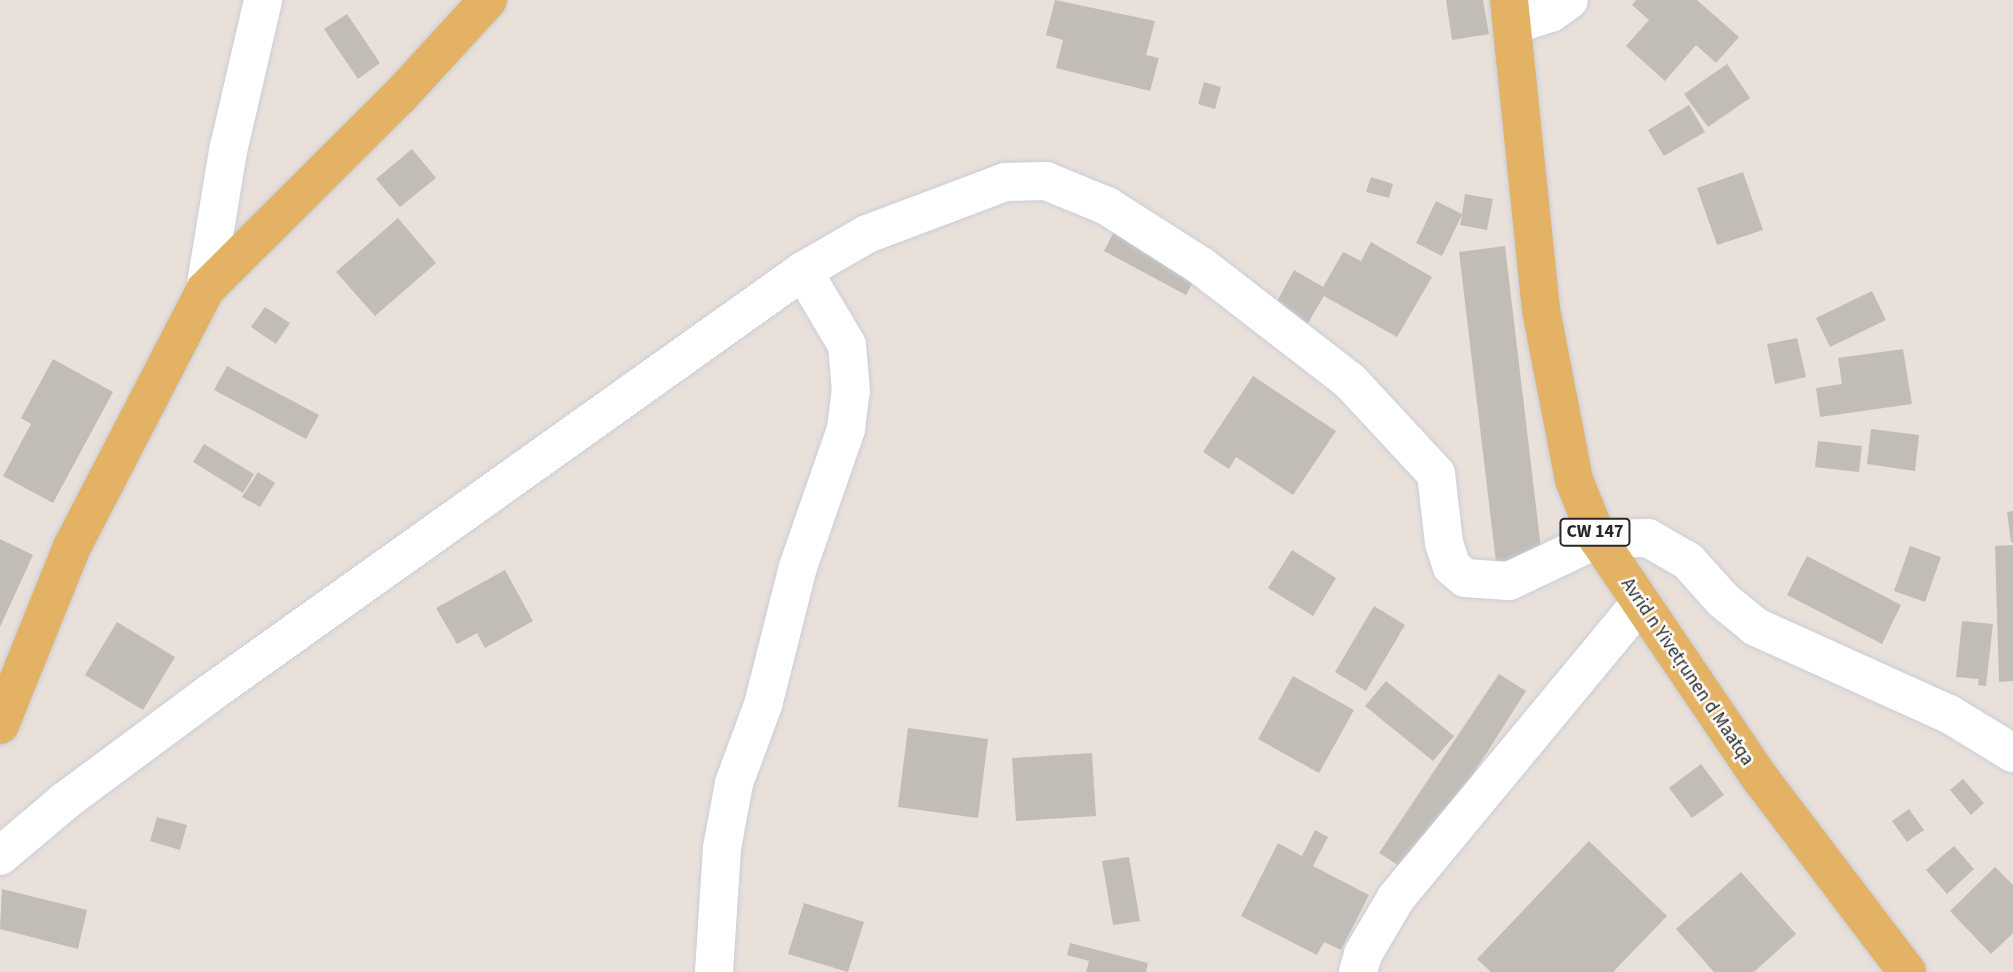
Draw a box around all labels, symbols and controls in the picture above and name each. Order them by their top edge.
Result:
road number: CW 147 [1558,518,1632,546]
street label: Avrid n Yivetṛunen d Maatqa [1616,574,1758,770]

